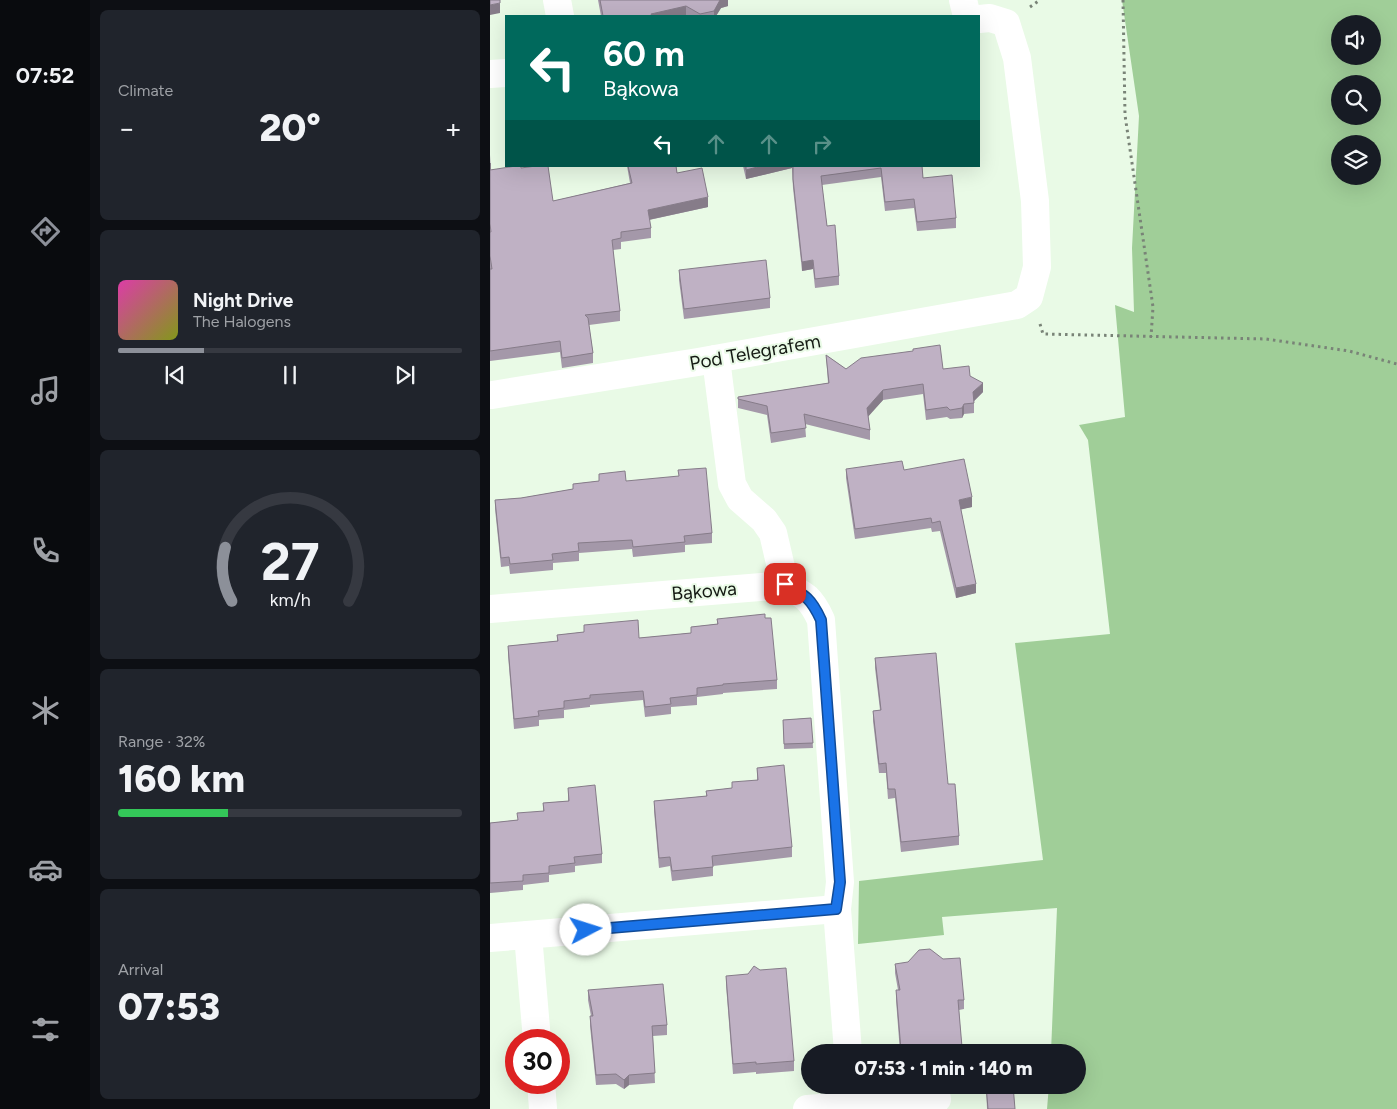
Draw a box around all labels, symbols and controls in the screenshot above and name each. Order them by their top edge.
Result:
map controls [1331,15,1381,185]
button: sound [1331,15,1381,65]
text: 60 m [603,33,685,75]
icon: left [520,35,585,100]
text: 07:52 [16,62,74,89]
text: Bąkowa [603,75,679,102]
button: search [1331,75,1381,125]
text: Climate [118,81,173,100]
text: 20° [259,105,321,151]
text: − [118,111,135,145]
text: + [445,111,462,145]
icon: left [649,130,677,158]
icon: ahead [702,130,730,158]
icon: ahead [755,130,783,158]
icon: right [808,130,836,158]
button: layers [1331,135,1381,185]
icon: directions [28,214,63,249]
text: Night Drive [193,289,293,312]
text: The Halogens [193,312,291,331]
street label: Pod Telegrafem [688,329,822,375]
icon: previous [161,361,189,389]
icon: pause [276,361,304,389]
icon: next [391,361,419,389]
icon: music [28,373,63,408]
text: 27 [260,531,320,593]
icon: phone [28,533,63,568]
pin [764,563,806,605]
icon: arrive [771,570,799,598]
street label: Bąkowa [670,577,738,605]
text: km/h [270,589,310,610]
icon: climate [28,693,63,728]
text: Range · 32% [118,732,205,751]
text: 160 km [118,756,245,802]
icon: car [28,852,63,887]
position arrow [559,903,611,955]
text: Arrival [118,960,163,979]
text: 07:53 [118,984,220,1030]
icon: filters [28,1012,63,1047]
speed limit sign: 30 [505,1029,570,1094]
text: 07:53 · 1 min · 140 m [854,1057,1033,1080]

